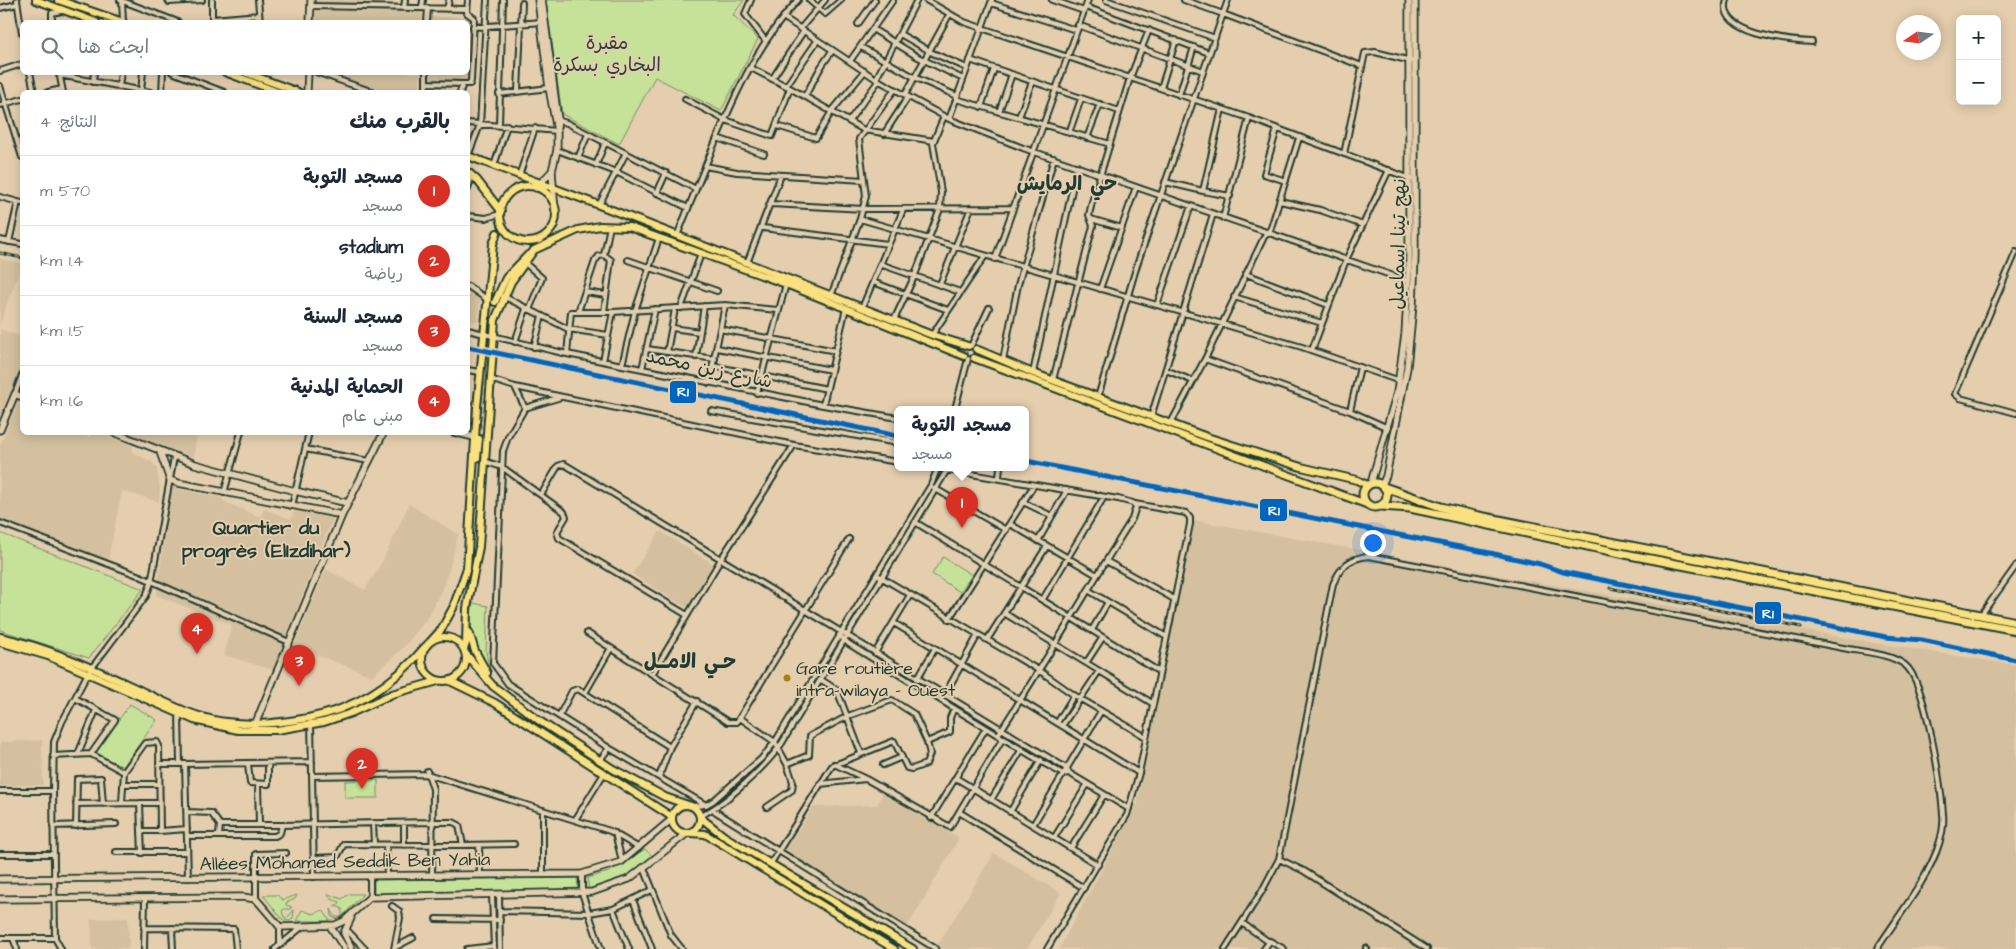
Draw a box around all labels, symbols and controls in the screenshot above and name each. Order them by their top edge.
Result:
north arrow [1896,15,1941,60]
map controls [1956,15,2001,105]
button: + [1956,15,2001,60]
search box [20,20,470,75]
park label: مقبرة البخاري بسكرة [553,30,661,79]
icon: search [38,34,66,62]
text: ابحث هنا [78,34,149,61]
button: − [1956,60,2001,105]
text: بالقرب منك [349,107,450,136]
text: النتائج: 4 [40,111,97,133]
text: مسجد التوبة [303,164,403,191]
district label: حي الرمايش [1017,170,1117,201]
street label: نهج تينا اسماعيل [1384,178,1414,310]
text: 570 m [40,180,90,202]
text: 1 [433,180,435,202]
text: مسجد [362,195,403,217]
text: stadium [339,234,403,261]
text: 1.4 km [40,250,84,272]
text: 2 [429,250,439,272]
text: رياضة [365,263,403,285]
text: مسجد السنة [303,304,403,331]
text: 1.5 km [40,320,84,342]
text: 3 [430,320,438,342]
text: مسجد [362,335,403,357]
street label: شارع زين محمد [643,342,775,396]
text: الحماية المدنية [290,374,403,401]
line badge: R1 [669,380,697,404]
text: R1 [677,382,689,402]
text: 1.6 km [40,390,83,412]
text: 4 [429,390,439,412]
text: مبنى عام [342,405,403,427]
popup [894,406,1029,471]
text: مسجد التوبة [911,412,1012,439]
text: مسجد [911,443,953,465]
pin: 1 [946,487,978,528]
line badge: R1 [1259,498,1288,522]
text: R1 [1268,501,1280,521]
district label: Quartier du progrès (ElIzdihar) [182,514,350,566]
your location [1360,530,1386,556]
line badge: R1 [1754,601,1782,625]
text: R1 [1762,604,1774,624]
pin: 4 [181,613,213,654]
pin: 3 [283,645,315,686]
district label: حـي الامــل [644,648,736,679]
place label: Gare routière intra-wilaya - Ouest [796,656,956,704]
marker: Gare routière intra-wilaya - Ouest [782,673,792,683]
pin: 2 [346,748,378,789]
street label: Allées Mohamed Seddik Ben Yahia [200,846,491,878]

